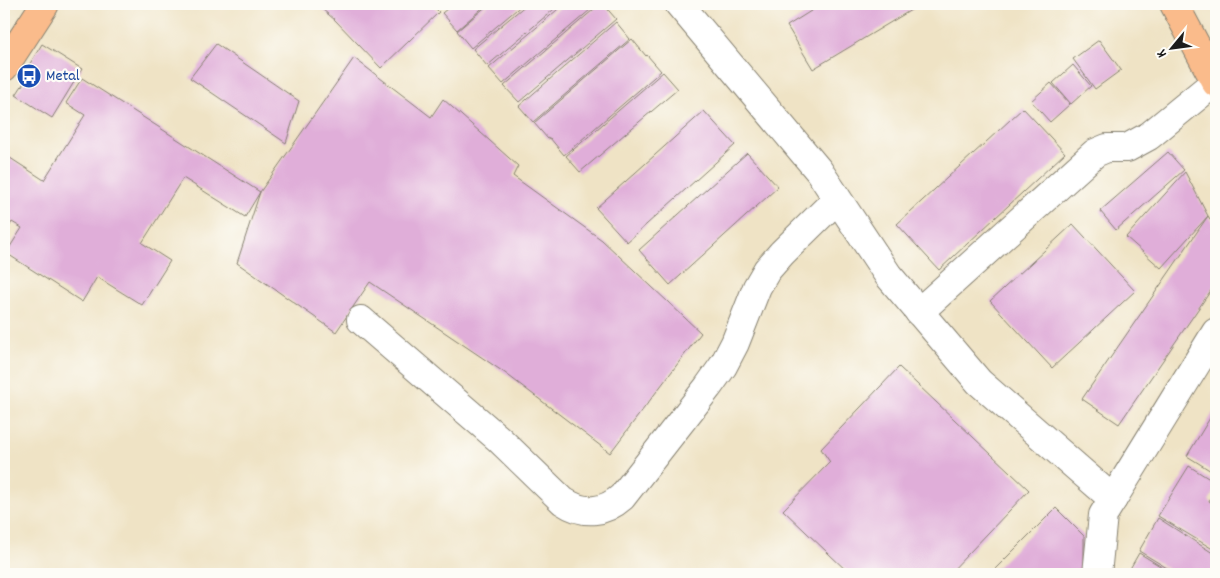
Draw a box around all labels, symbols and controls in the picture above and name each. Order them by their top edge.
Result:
north arrow [1148,22,1198,72]
text: K [1152,45,1173,61]
bus stop icon: Metal [16,63,42,89]
place label: Metal [46,65,80,88]

